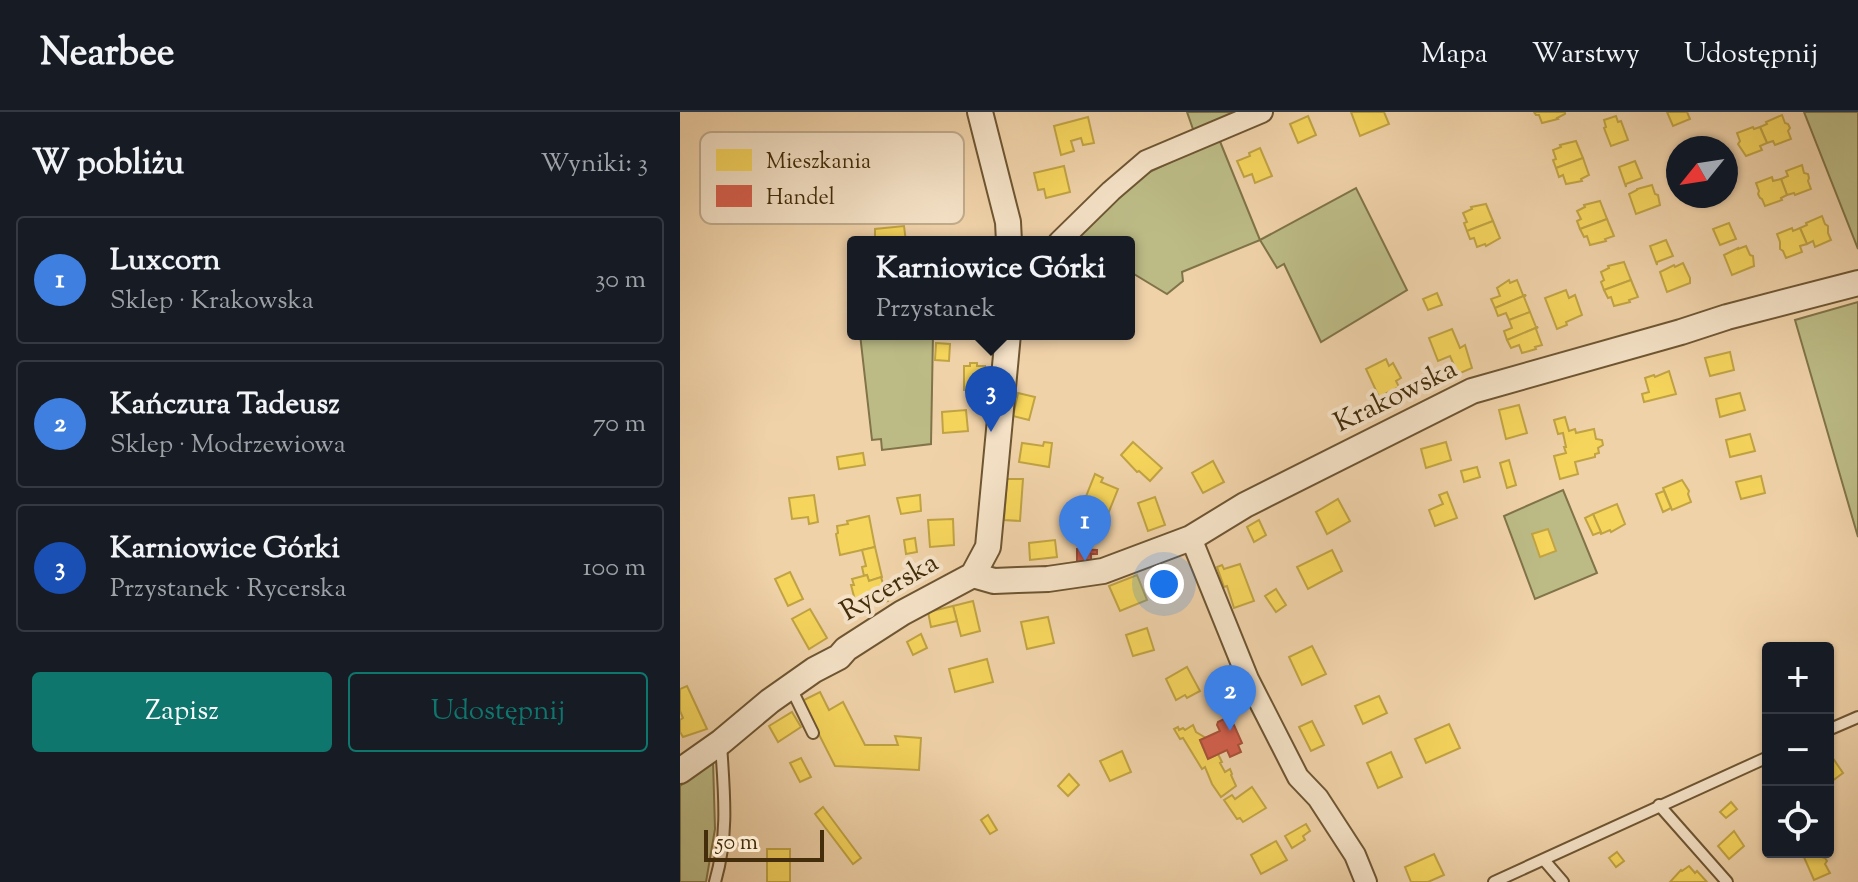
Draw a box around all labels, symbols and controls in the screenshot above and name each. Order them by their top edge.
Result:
text: Nearbee [40,28,175,82]
text: Mapa [1421,35,1488,75]
text: Warstwy [1532,35,1640,75]
text: Udostępnij [1684,35,1818,75]
legend [700,132,964,224]
north arrow [1666,136,1738,208]
text: W pobliżu [32,140,184,189]
text: Wyniki: 3 [541,146,648,183]
text: Mieszkania [766,147,871,179]
text: Handel [766,183,835,215]
popup [847,236,1135,340]
text: Luxcorn [110,240,221,283]
text: Karniowice Górki [876,248,1106,291]
text: 1 [56,262,64,299]
text: 30 m [595,262,646,299]
text: Sklep · Krakowska [110,283,314,320]
text: Przystanek [876,291,995,328]
street label: Krakowska [1328,350,1464,444]
pin: 3 [965,366,1017,432]
text: Kańczura Tadeusz [110,384,340,427]
text: 2 [54,406,66,443]
text: 70 m [593,406,646,443]
text: Sklep · Modrzewiowa [110,427,346,464]
pin: 1 [1059,495,1111,561]
text: Karniowice Górki [110,528,340,571]
street label: Rycerska [833,544,947,632]
text: 3 [55,550,65,587]
text: 100 m [583,550,646,587]
your location [1144,564,1184,604]
text: Przystanek · Rycerska [110,571,347,608]
map controls [1762,642,1834,858]
button: + [1762,642,1834,714]
pin: 2 [1204,665,1256,731]
button: Zapisz [32,672,332,752]
button: Udostępnij [348,672,648,752]
button: − [1762,714,1834,786]
button: locate [1762,786,1834,858]
scale bar [704,826,824,862]
text: 50 m [716,828,758,860]

